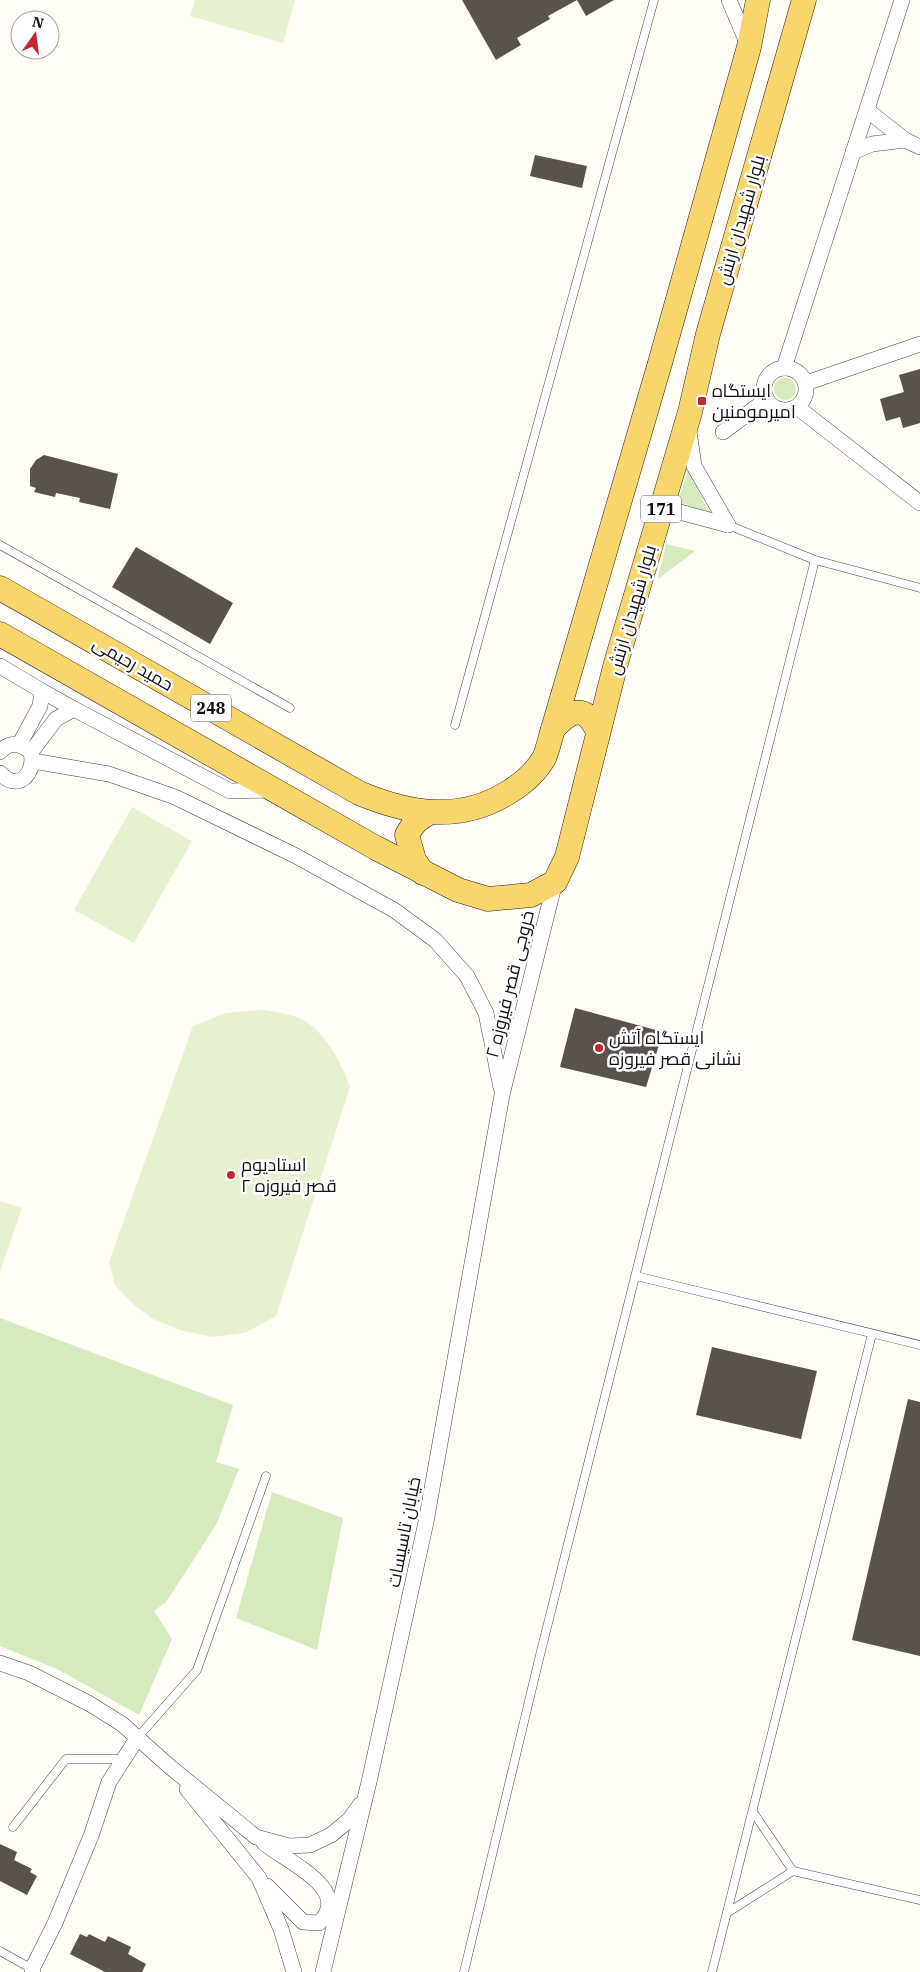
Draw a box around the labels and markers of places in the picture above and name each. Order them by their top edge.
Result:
place label: ایستگاه امیرمومنین [712,379,796,423]
marker: ایستگاه امیرمومنین [696,395,708,407]
place label: ایستگاه آتش نشانی قصر فیروزه [609,1026,741,1070]
marker: ایستگاه آتش نشانی قصر فیروزه [593,1042,605,1054]
place label: استادیوم قصر فیروزه ۲ [241,1153,337,1197]
marker: استادیوم قصر فیروزه ۲ [225,1169,237,1181]

